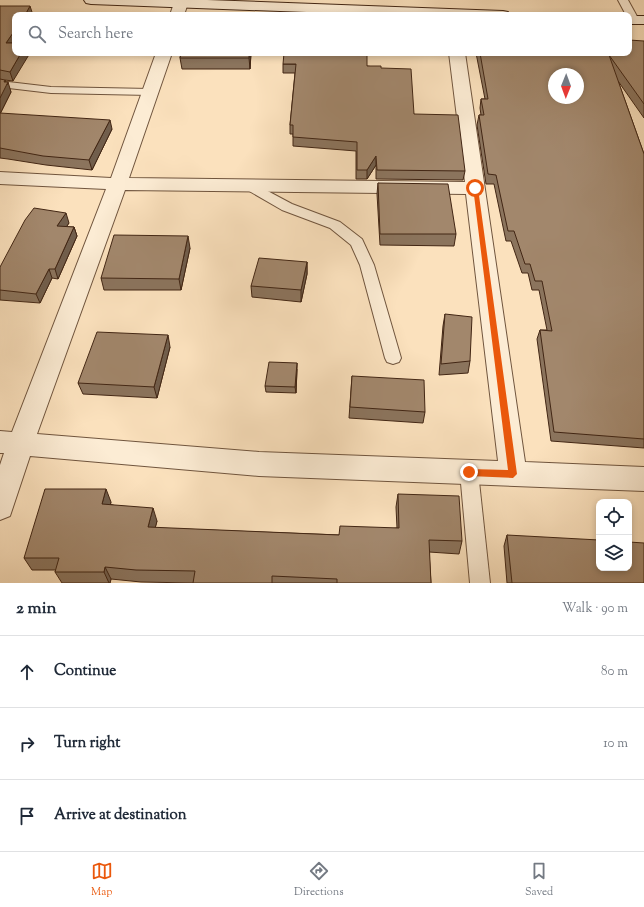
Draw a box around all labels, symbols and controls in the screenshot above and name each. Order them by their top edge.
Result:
search box [12,12,632,56]
icon: search [26,23,48,45]
text: Search here [58,24,133,45]
north arrow [548,68,584,104]
route start [466,179,484,197]
route end [460,463,478,481]
map controls [596,499,632,571]
button: locate [596,499,632,535]
button: layers [596,535,632,571]
text: 2 min [16,597,57,621]
text: Walk · 90 m [562,600,628,618]
icon: ahead [16,661,38,683]
text: Continue [54,661,116,682]
text: 80 m [601,663,628,681]
icon: right [16,733,38,755]
text: Turn right [54,733,120,754]
text: 10 m [603,735,628,753]
icon: arrive [16,805,38,827]
text: Arrive at destination [54,805,187,826]
tab: Map [91,860,113,900]
tab: Directions [294,860,344,900]
tab: Saved [525,860,553,900]

